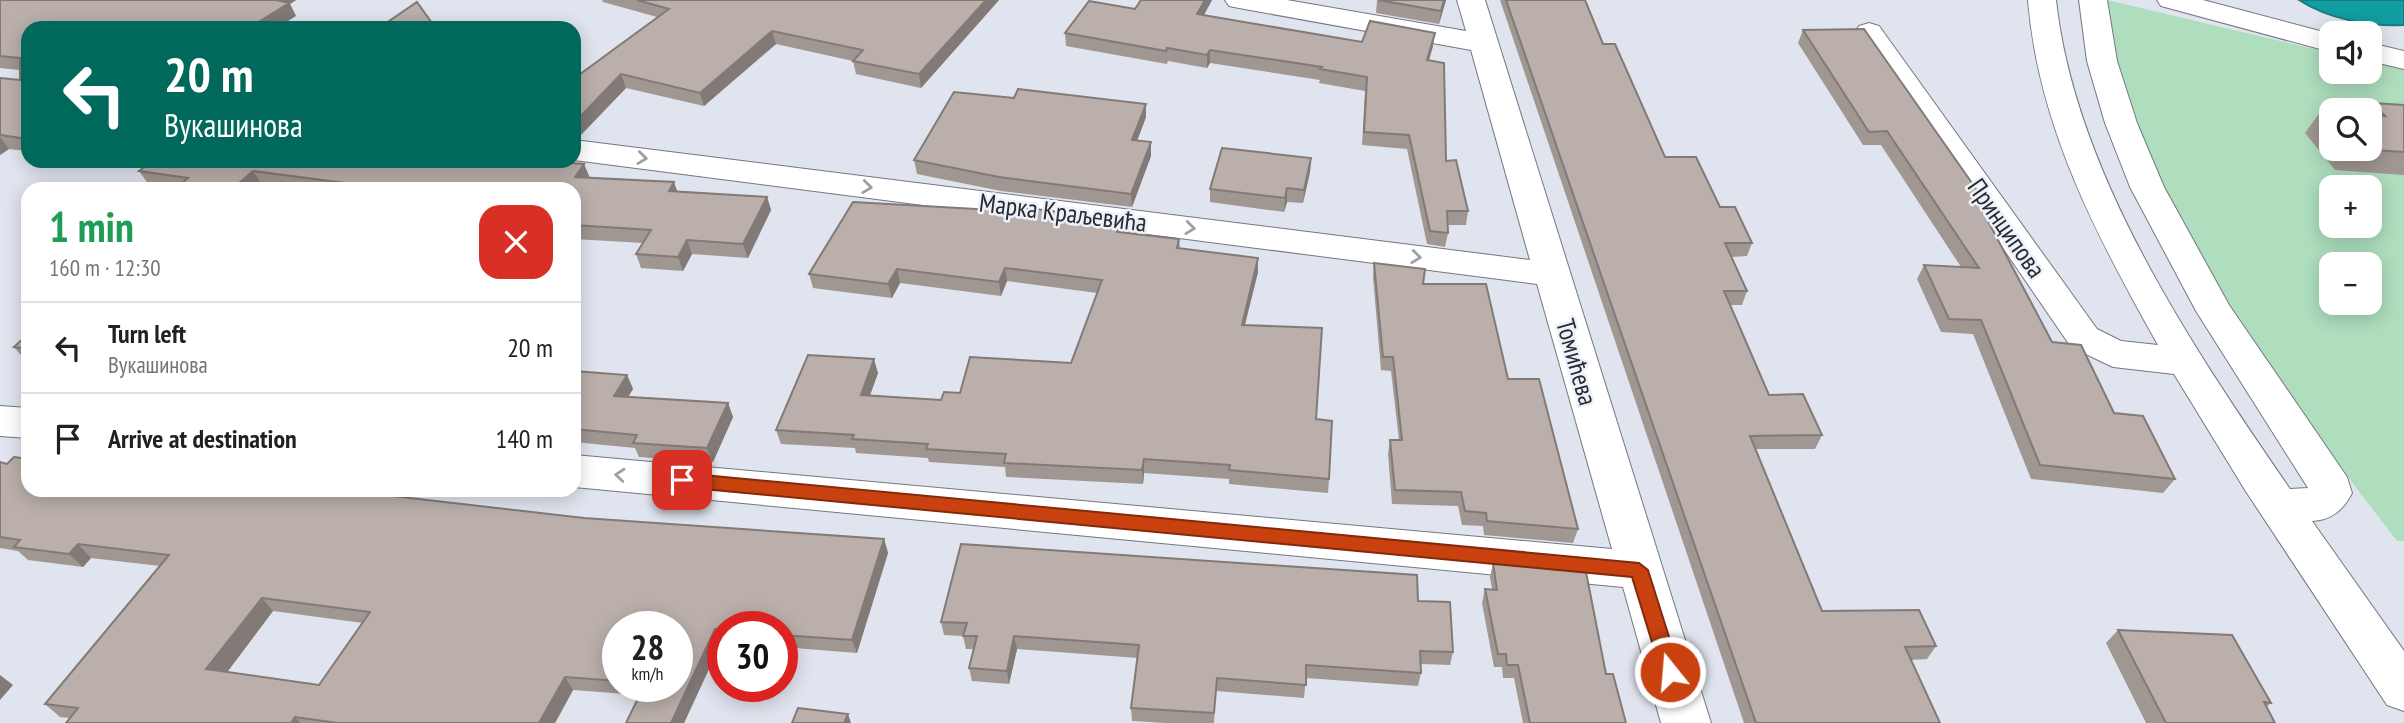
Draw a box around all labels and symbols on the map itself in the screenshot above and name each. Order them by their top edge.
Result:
one-way arrow [636,151,648,166]
street label: Принципова [1961,172,2053,284]
one-way arrow [862,179,873,194]
street label: Марка Краљевића [977,185,1149,239]
one-way arrow [1184,220,1196,235]
one-way arrow [1410,249,1422,264]
street label: Томићева [1549,315,1605,409]
pin [652,450,712,510]
one-way arrow [614,468,625,483]
speed limit sign: 30 [707,611,798,702]
position arrow [1633,635,1707,709]

